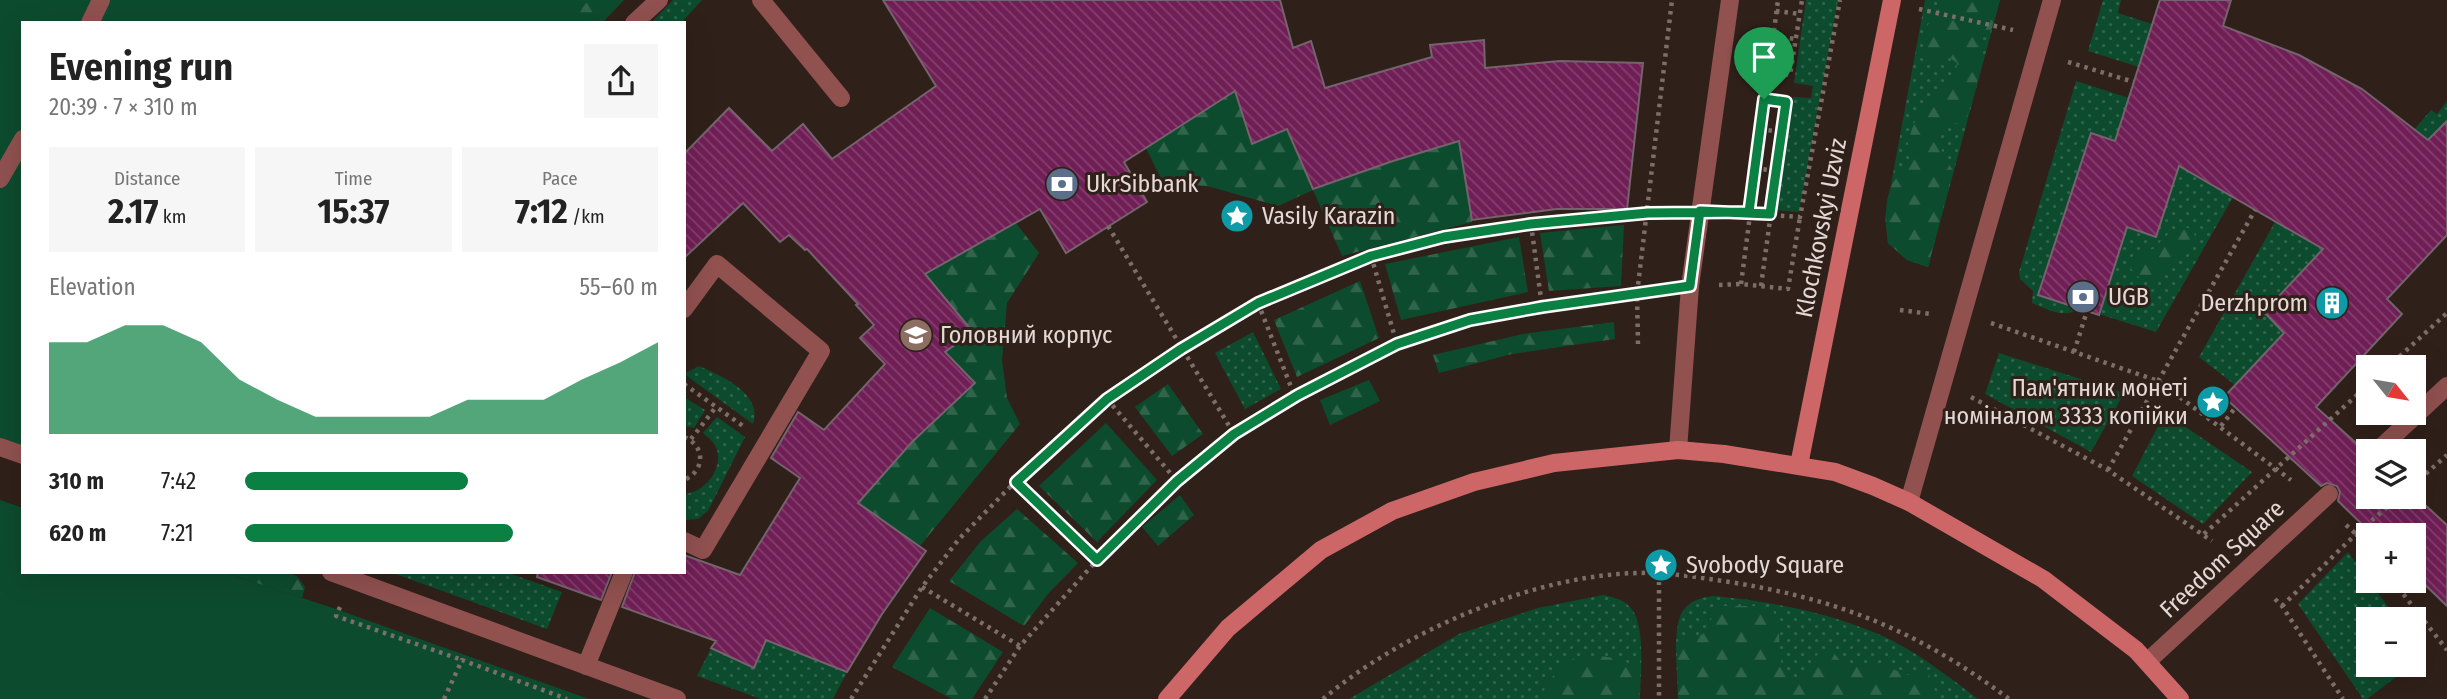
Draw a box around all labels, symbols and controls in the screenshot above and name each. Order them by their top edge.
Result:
pin [1734,27,1794,99]
icon: arrive [1745,38,1783,76]
text: Evening run [49,44,233,90]
button: share [584,44,658,118]
text: 20:39 · 7 × 310 m [49,93,198,121]
street label: Klochkovskyi Uzviz [1790,136,1852,320]
bank icon: UkrSibbank [1043,165,1081,203]
text: Distance [114,167,180,190]
text: Time [335,167,372,190]
text: Pace [542,167,578,190]
place label: UkrSibbank [1086,170,1199,198]
text: 2.17 [108,190,158,232]
text: 15:37 [318,190,389,232]
text: 7:12 [515,190,568,232]
place icon: Vasily Karazin [1218,197,1256,235]
place label: Vasily Karazin [1262,202,1395,230]
text: km [158,205,186,228]
text: /km [568,205,605,228]
text: Elevation [49,273,136,301]
text: 55–60 m [580,273,658,301]
bank icon: UGB [2064,278,2102,316]
place label: UGB [2108,283,2149,311]
building icon: Derzhprom [2313,284,2351,322]
place label: Derzhprom [2200,289,2308,317]
school or university icon: Головний корпус [897,316,935,354]
place label: Головний корпус [940,321,1112,349]
north arrow [2356,355,2426,425]
map controls [2356,355,2426,677]
place label: Пам'ятник монеті номіналом 3333 копійки [1944,374,2188,430]
place icon: Пам'ятник монеті номіналом 3333 копійки [2194,383,2232,421]
button: layers [2356,439,2426,509]
text: 310 m [49,467,104,495]
text: 7:42 [161,467,196,495]
street label: Freedom Square [2154,494,2290,624]
text: 620 m [49,519,106,547]
text: 7:21 [161,519,194,547]
button: + [2356,523,2426,593]
place icon: Svobody Square [1642,546,1680,584]
place label: Svobody Square [1686,551,1844,579]
button: − [2356,607,2426,677]

